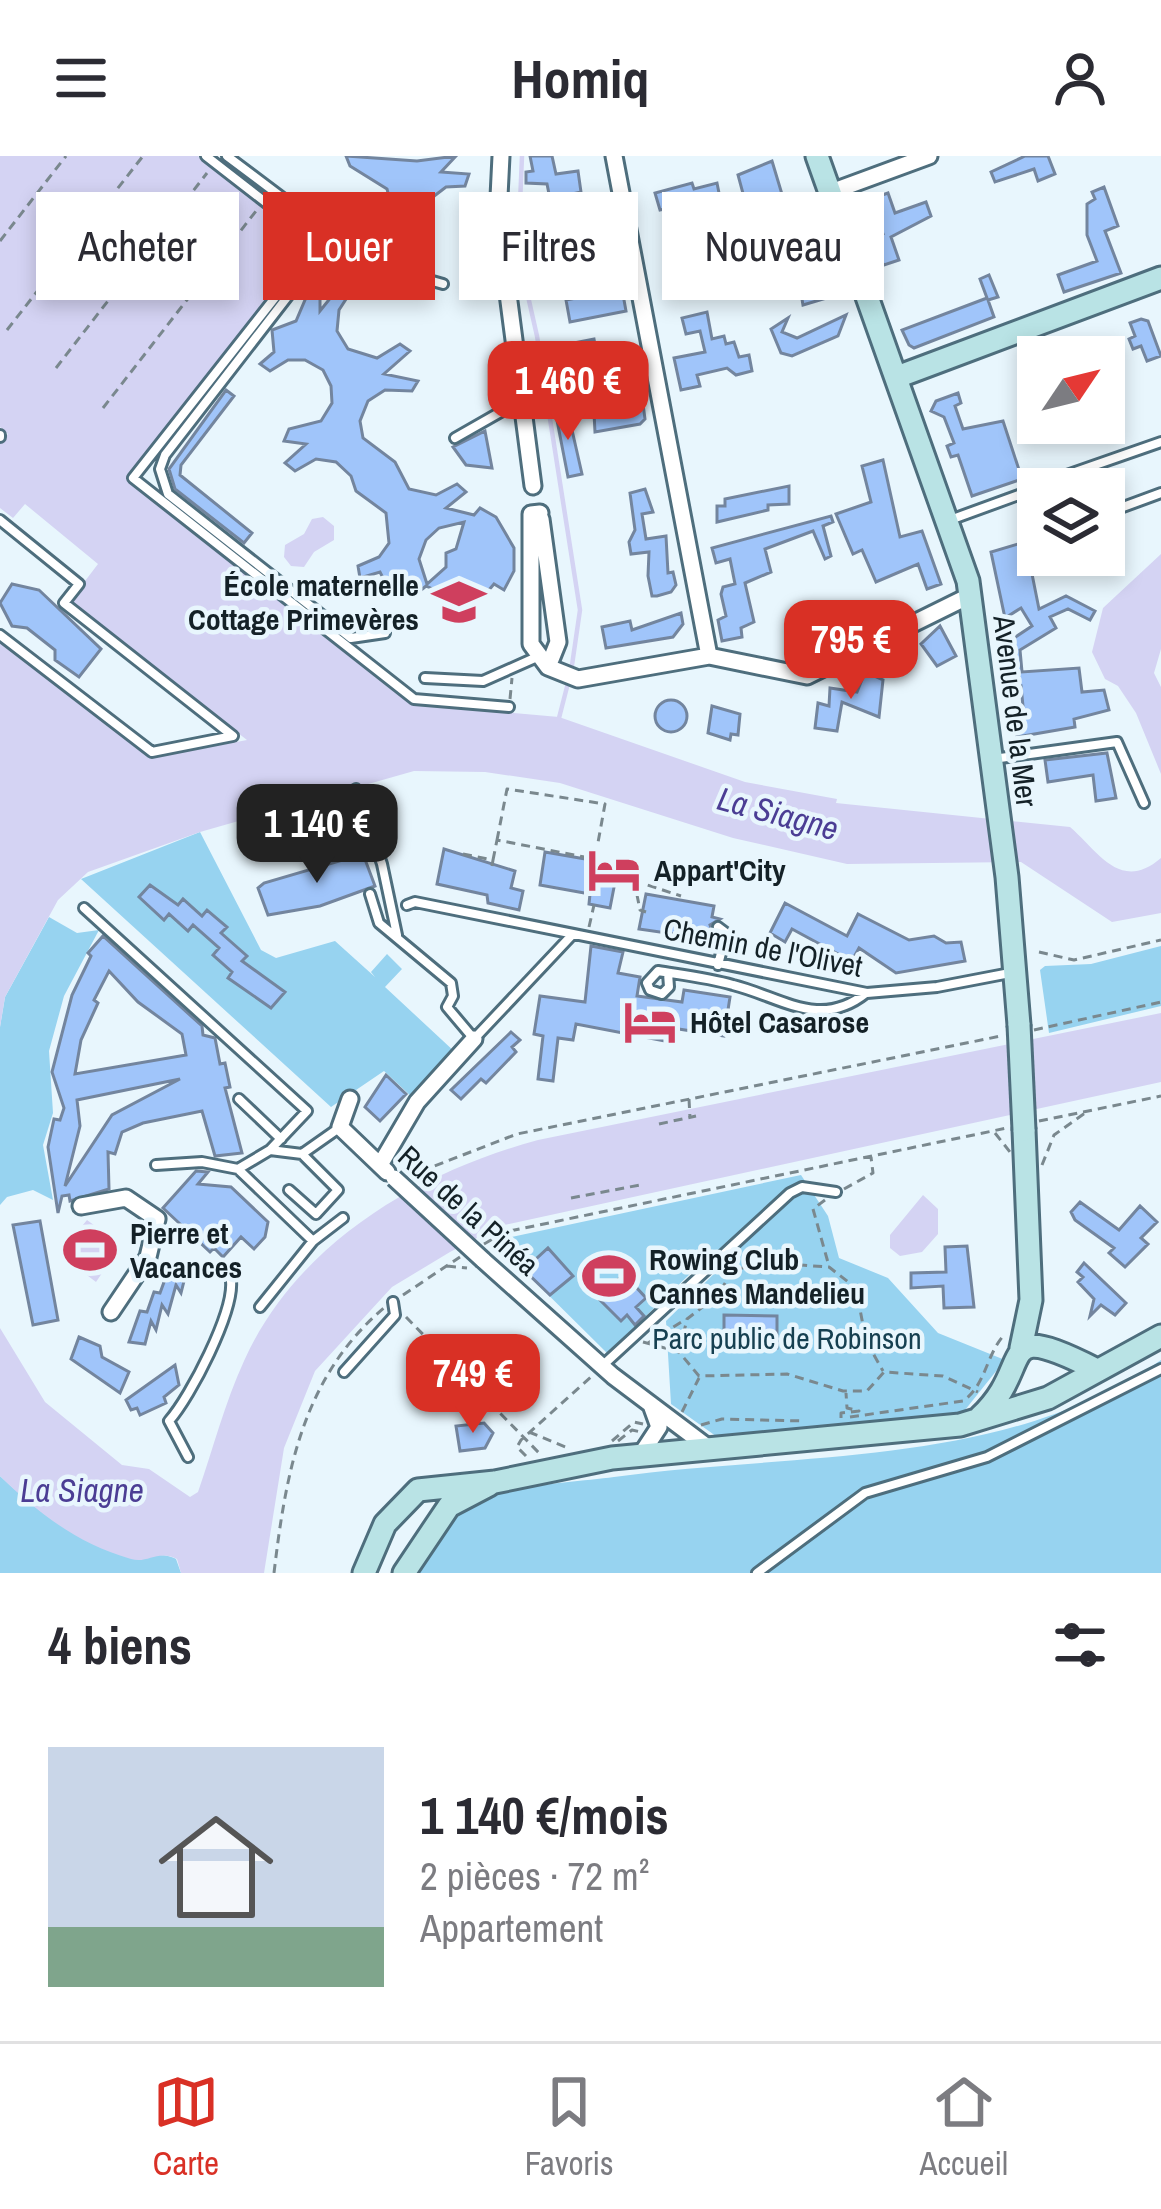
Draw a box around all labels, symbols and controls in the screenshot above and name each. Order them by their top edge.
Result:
text: Homiq [512,42,649,115]
icon: menu [48,45,114,111]
icon: person [1047,45,1113,111]
chip: Acheter [36,192,239,300]
chip: Louer [263,192,435,300]
chip: Filtres [459,192,638,300]
chip: Nouveau [662,192,884,300]
north arrow [1017,336,1125,444]
map controls [1017,336,1125,576]
pin: 1 460 € [457,341,679,443]
text: 1 460 € [515,354,621,406]
button: layers [1017,468,1125,576]
place label: École maternelle Cottage Primevères [188,565,419,639]
school or university icon: École maternelle Cottage Primevères [430,573,488,631]
pin: 795 € [767,600,935,702]
street label: Avenue de la Mer [984,612,1048,810]
text: 795 € [811,613,891,665]
water label: La Siagne [713,776,843,850]
pin: 1 140 € [206,784,428,886]
text: 1 140 € [264,797,370,849]
hotel icon: Appart'City [585,841,643,899]
place label: Appart'City [654,850,786,890]
street label: Chemin de l'Olivet [660,908,866,986]
hotel icon: Hôtel Casarose [621,993,679,1051]
place label: Hôtel Casarose [690,1002,869,1042]
street label: Rue de la Pinéa [390,1136,548,1284]
place label: Pierre et Vacances [130,1213,242,1287]
sports icon: Pierre et Vacances [61,1221,119,1279]
place label: Rowing Club Cannes Mandelieu [649,1239,865,1313]
sports icon: Rowing Club Cannes Mandelieu [580,1247,638,1305]
park label: Parc public de Robinson [652,1318,922,1358]
pin: 749 € [389,1334,557,1436]
text: 749 € [433,1347,513,1399]
water label: La Siagne [20,1468,144,1512]
text: 4 biens [48,1611,192,1680]
icon: filters [1047,1612,1113,1678]
text: 1 140 €/mois [420,1781,669,1850]
icon: home [144,1795,288,1939]
text: 2 pièces · 72 m² [420,1850,649,1902]
text: Appartement [420,1902,603,1954]
tab: Carte [153,2069,219,2185]
tab: Favoris [525,2069,614,2185]
tab: Accueil [919,2069,1008,2185]

